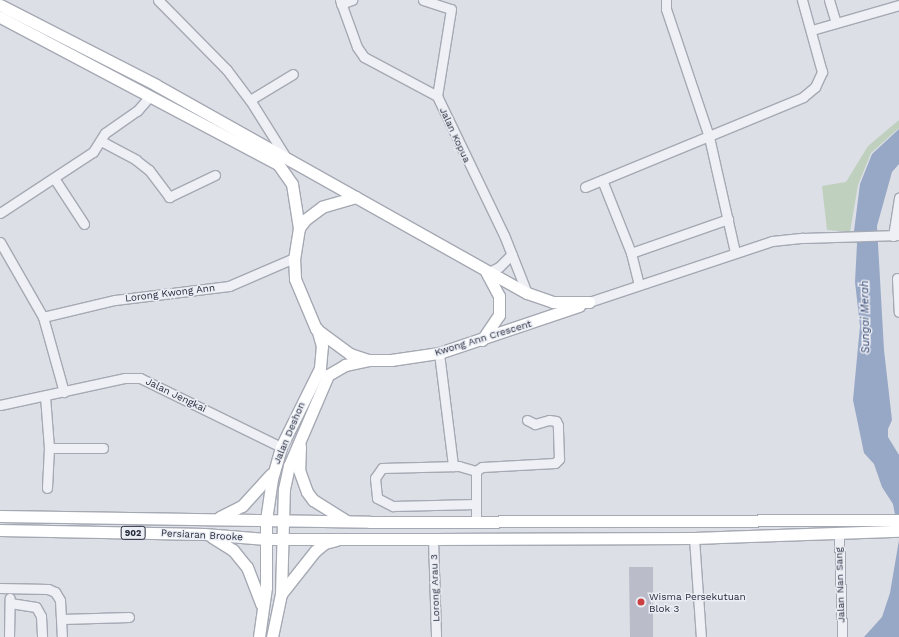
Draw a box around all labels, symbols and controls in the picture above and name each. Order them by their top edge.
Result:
street label: Jalan Kopua [437,105,473,165]
water label: Sungai Merah [859,280,873,354]
street label: Lorong Kwong Ann [124,282,216,304]
street label: Kwong Ann Crescent [433,317,533,359]
street label: Jalan Jengkai [144,375,208,415]
street label: Jalan Deshon [271,400,307,466]
road number: 902 [120,526,146,540]
street label: Persiaran Brooke [161,527,243,543]
street label: Jalan Nan Sang [833,547,847,623]
street label: Lorong Arau 3 [428,554,442,622]
place label: Wisma Persekutuan Blok 3 [649,590,746,614]
marker: Wisma Persekutuan Blok 3 [636,597,646,607]

